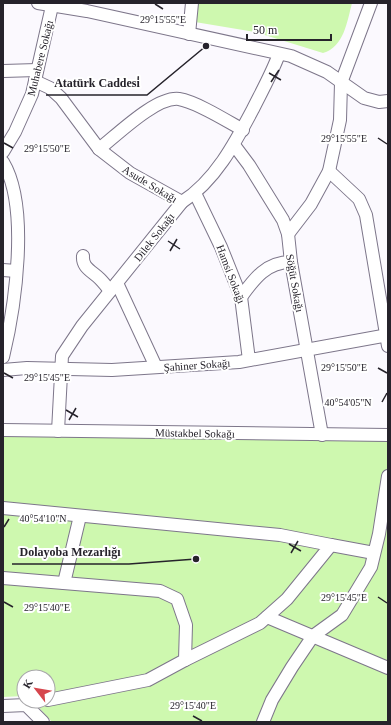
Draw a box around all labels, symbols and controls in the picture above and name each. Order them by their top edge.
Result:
text: 29°15'55"E [140,14,186,25]
scale bar [247,16,331,42]
street label: Muhabere Sokağı [25,19,55,97]
text: 50 m [253,23,278,37]
callout: Atatürk Caddesi̇ [46,71,147,95]
text: Atatürk Caddesi̇ [54,76,140,90]
text: 29°15'55"E [321,133,367,144]
text: 29°15'50"E [24,143,70,154]
street label: Asude Sokağı [121,163,179,205]
street label: Dilek Sokağı [131,211,177,263]
street label: Hamsi Sokağı [214,243,248,305]
street label: Söğüt Sokağı [284,253,306,313]
street label: Şahiner Sokağı [163,357,231,373]
text: 29°15'50"E [321,362,367,373]
text: 29°15'45"E [24,372,70,383]
text: 40°54'05"N [324,397,372,408]
street label: Müstakbel Sokağı [155,426,235,440]
text: 40°54'10"N [19,513,67,524]
callout: Dolayoba Mezarlığı [12,540,129,564]
text: Dolayoba Mezarlığı [20,545,121,559]
text: 29°15'45"E [321,592,367,603]
text: 29°15'40"E [24,602,70,613]
north arrow [16,669,56,709]
text: K [20,677,35,691]
text: 29°15'40"E [170,700,216,711]

